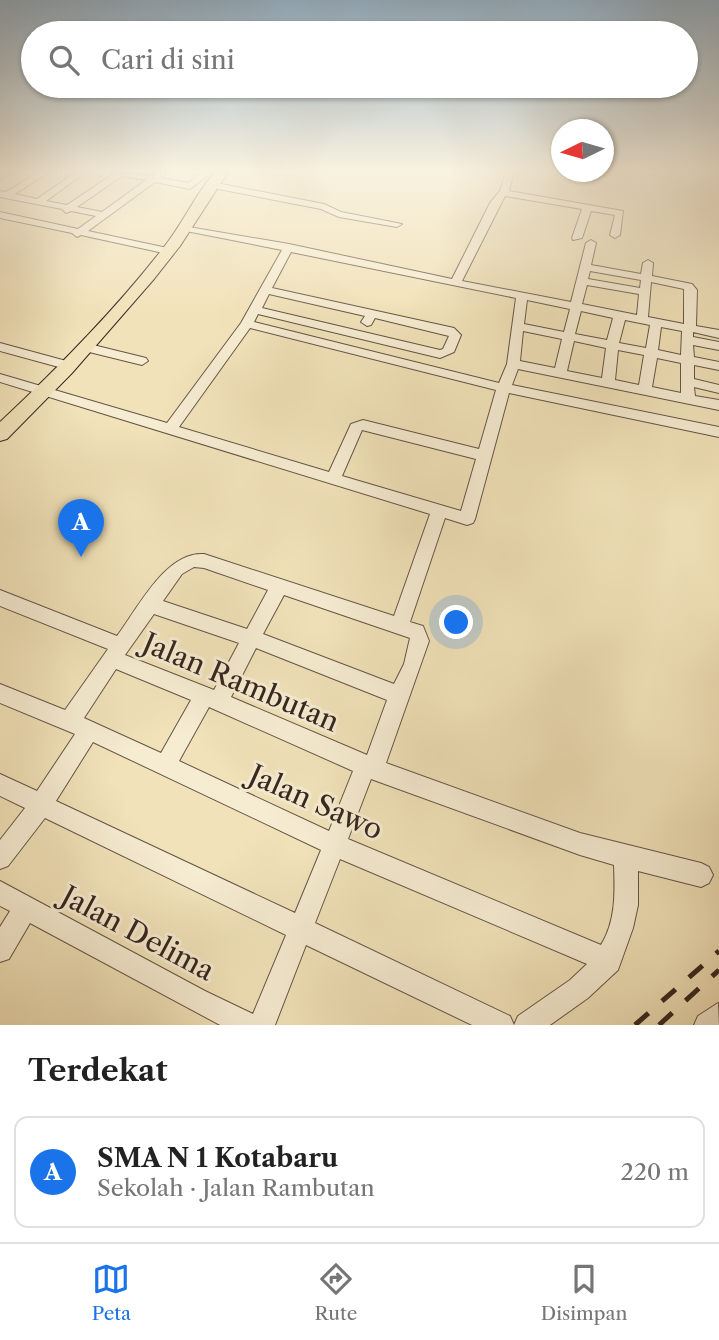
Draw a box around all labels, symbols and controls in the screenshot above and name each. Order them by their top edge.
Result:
search box [21,21,698,98]
icon: search [45,41,83,79]
text: Cari di sini [101,44,235,76]
north arrow [551,119,614,182]
pin: A [58,499,104,557]
your location [439,605,473,639]
street label: Jalan Rambutan [134,624,344,739]
street label: Jalan Sawo [240,756,388,847]
street label: Jalan Delima [52,877,221,988]
text: Terdekat [28,1052,168,1089]
text: SMA N 1 Kotabaru [97,1142,338,1174]
text: A [44,1158,62,1186]
text: 220 m [620,1158,689,1186]
text: Sekolah · Jalan Rambutan [97,1174,375,1202]
tab: Peta [92,1260,131,1325]
tab: Rute [314,1260,357,1325]
tab: Disimpan [541,1260,627,1325]

